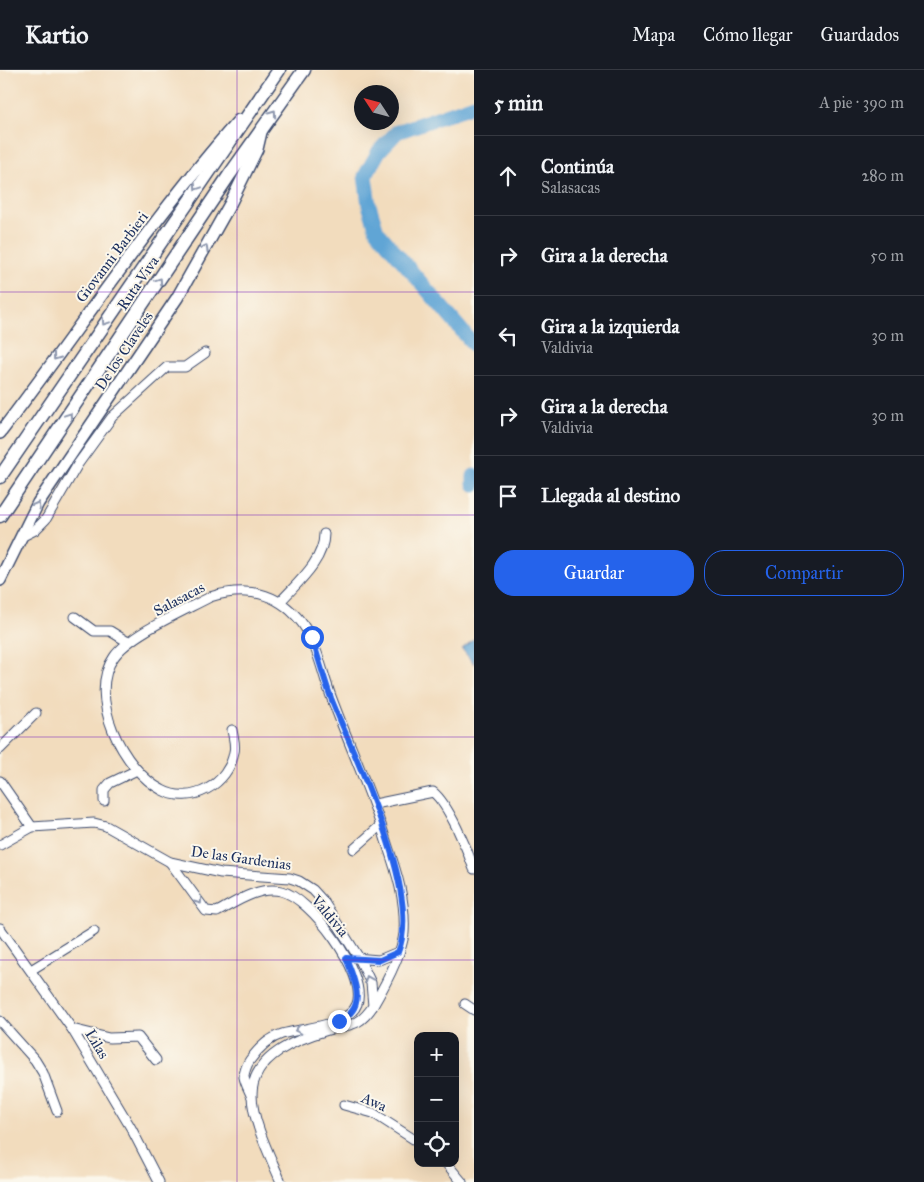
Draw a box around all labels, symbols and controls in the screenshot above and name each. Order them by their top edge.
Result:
text: Kartio [25,20,88,50]
text: Mapa [632,24,675,46]
text: Cómo llegar [703,24,793,46]
text: Guardados [821,24,899,46]
north arrow [354,85,399,130]
text: 5 min [494,90,543,116]
text: A pie · 390 m [819,93,904,112]
one-way arrow [267,109,276,119]
text: Continúa [541,155,614,178]
icon: ahead [494,162,522,190]
text: 280 m [861,166,904,185]
text: Salasacas [541,178,600,197]
one-way arrow [194,182,203,191]
street label: Giovanni Barbieri [72,208,152,306]
icon: right [494,242,522,270]
text: Gira a la derecha [541,244,668,267]
one-way arrow [199,245,209,254]
text: 50 m [870,246,904,265]
street label: Ruta Viva [113,252,163,313]
one-way arrow [152,277,162,286]
street label: De los Claveles [91,308,157,394]
text: Gira a la izquierda [541,315,680,338]
one-way arrow [102,317,112,326]
icon: left [494,322,522,350]
text: 30 m [871,326,904,345]
text: Valdivia [541,338,593,357]
one-way arrow [53,351,62,361]
text: Gira a la derecha [541,395,668,418]
icon: right [494,402,522,430]
text: 30 m [871,406,904,425]
one-way arrow [62,413,72,422]
text: Valdivia [541,418,593,437]
icon: arrive [494,482,522,510]
text: Llegada al destino [541,484,680,507]
one-way arrow [31,502,41,511]
button: Guardar [494,550,694,596]
button: Compartir [704,550,904,596]
street label: Salasacas [150,578,208,620]
route start [301,626,324,649]
street label: De las Gardenias [190,842,292,874]
street label: Valdivia [307,891,353,941]
one-way arrow [193,895,202,905]
one-way arrow [364,975,375,984]
route end [328,1010,351,1033]
one-way arrow [294,1024,303,1035]
street label: Lilas [81,1026,113,1062]
map controls [414,1032,459,1167]
button: + [414,1032,459,1077]
button: − [414,1077,459,1122]
street label: Awa [358,1088,390,1116]
button: locate [414,1122,459,1167]

